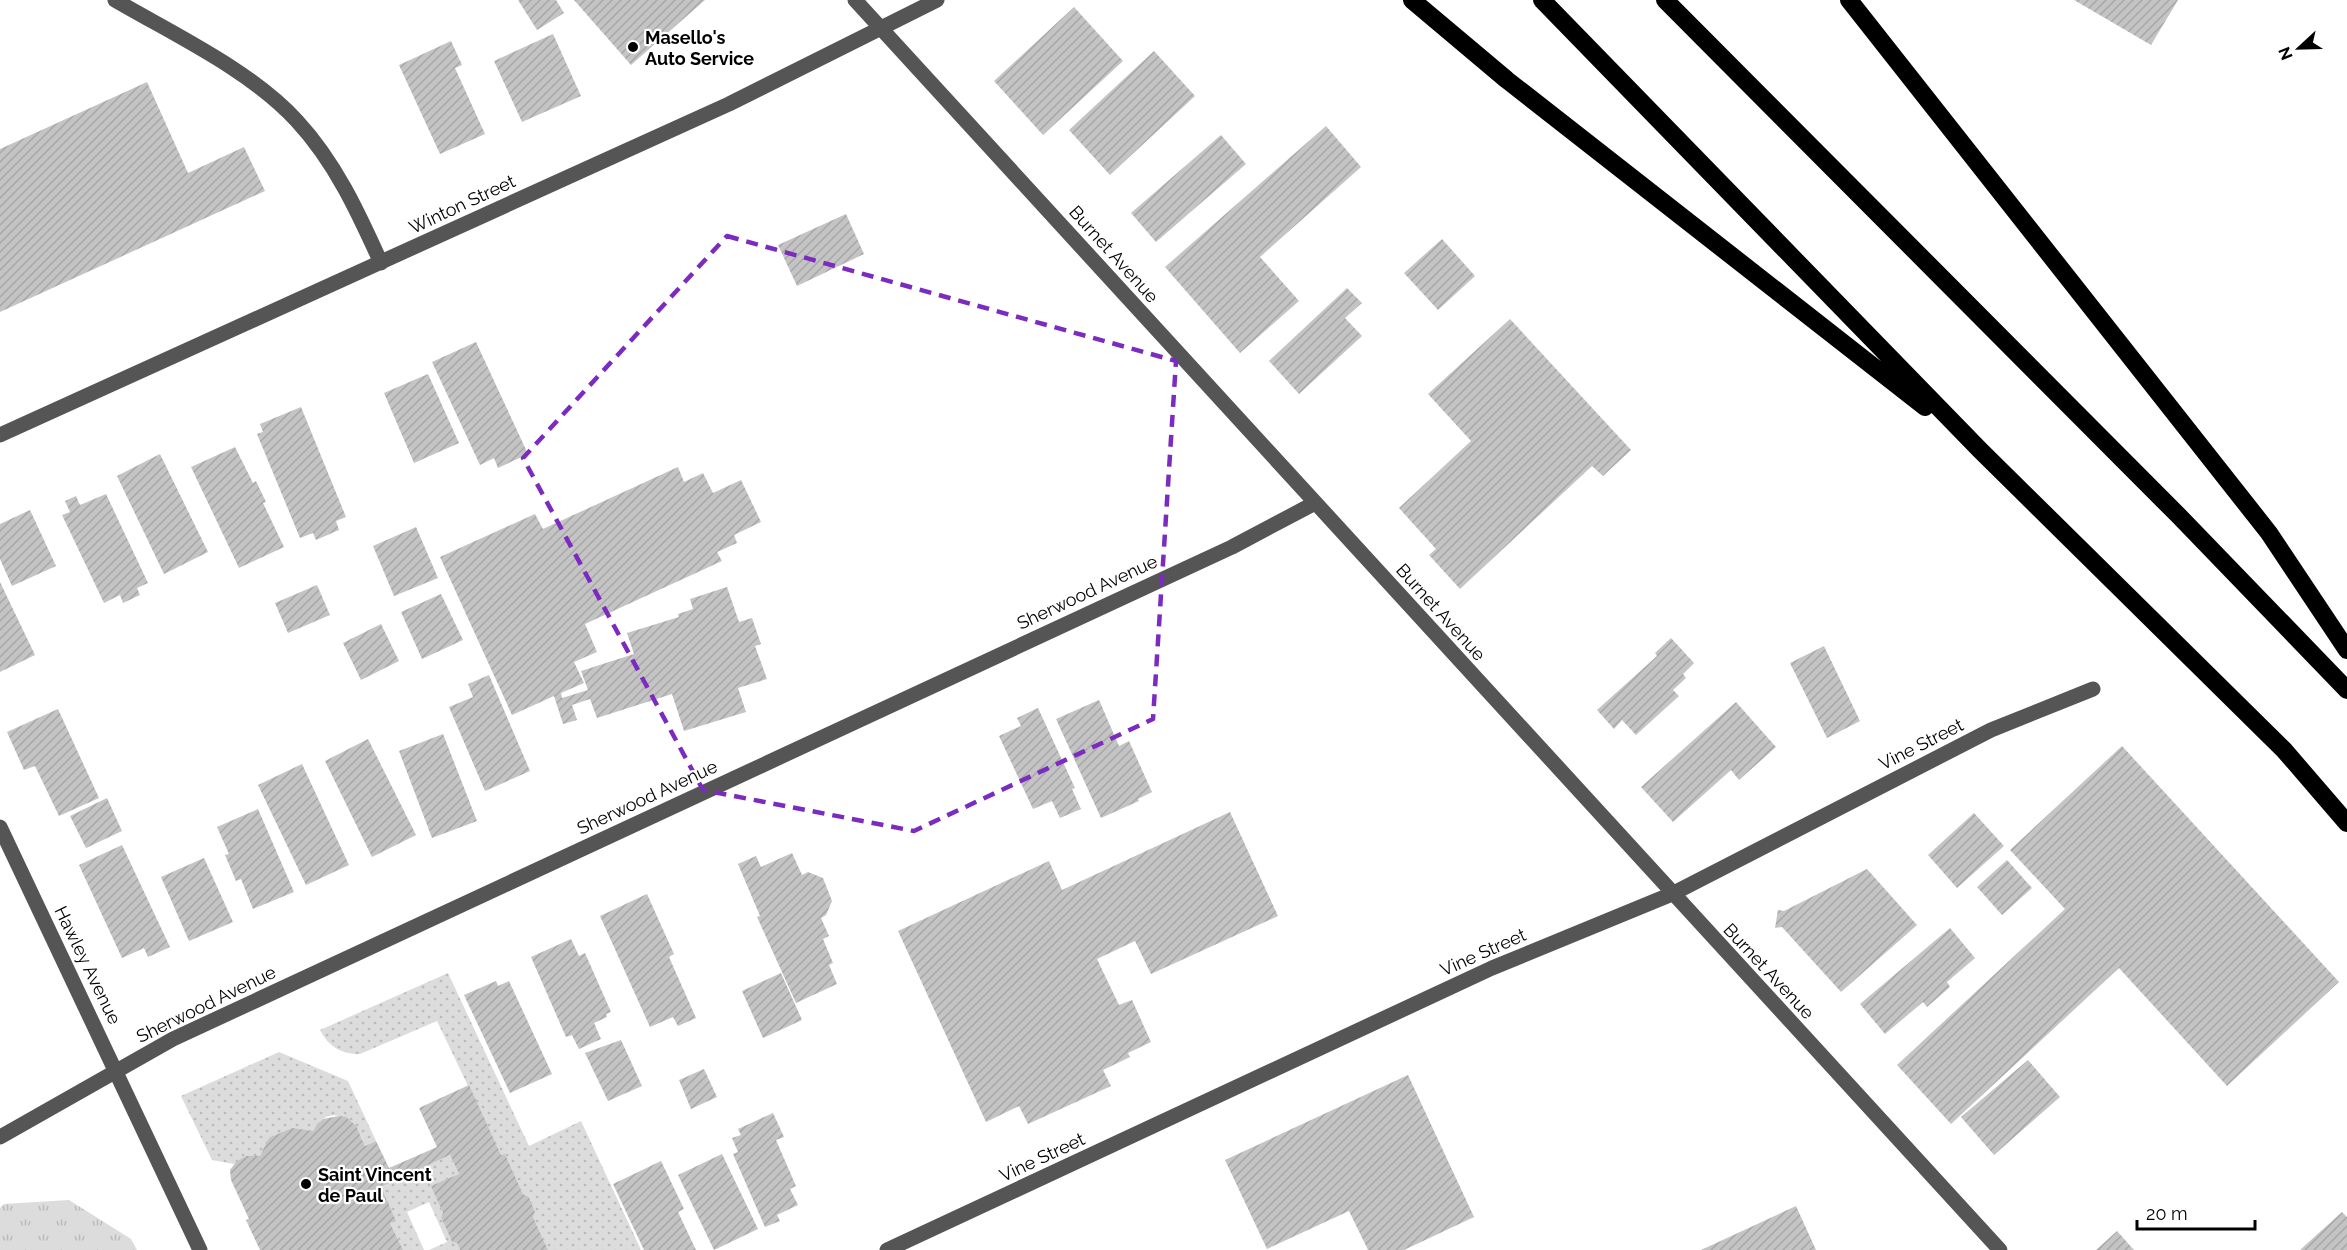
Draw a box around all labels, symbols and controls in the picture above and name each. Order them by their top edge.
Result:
north arrow [2269,18,2329,78]
place label: Masello's Auto Service [645,27,754,69]
marker: Masello's Auto Service [626,40,640,54]
text: N [2274,44,2297,63]
street label: Winton Street [406,170,518,238]
street label: Burnet Avenue [1065,201,1163,307]
street label: Sherwood Avenue [1013,550,1161,634]
street label: Burnet Avenue [1392,559,1490,665]
street label: Vine Street [1875,714,1967,774]
street label: Sherwood Avenue [573,755,721,839]
street label: Hawley Avenue [50,902,126,1028]
street label: Burnet Avenue [1719,919,1819,1024]
street label: Vine Street [1437,924,1529,980]
street label: Sherwood Avenue [133,961,279,1047]
street label: Vine Street [996,1128,1088,1186]
place label: Saint Vincent de Paul [318,1164,432,1206]
marker: Saint Vincent de Paul [299,1177,313,1191]
scale bar [2137,1193,2256,1231]
text: 20 m [2146,1203,2188,1224]

